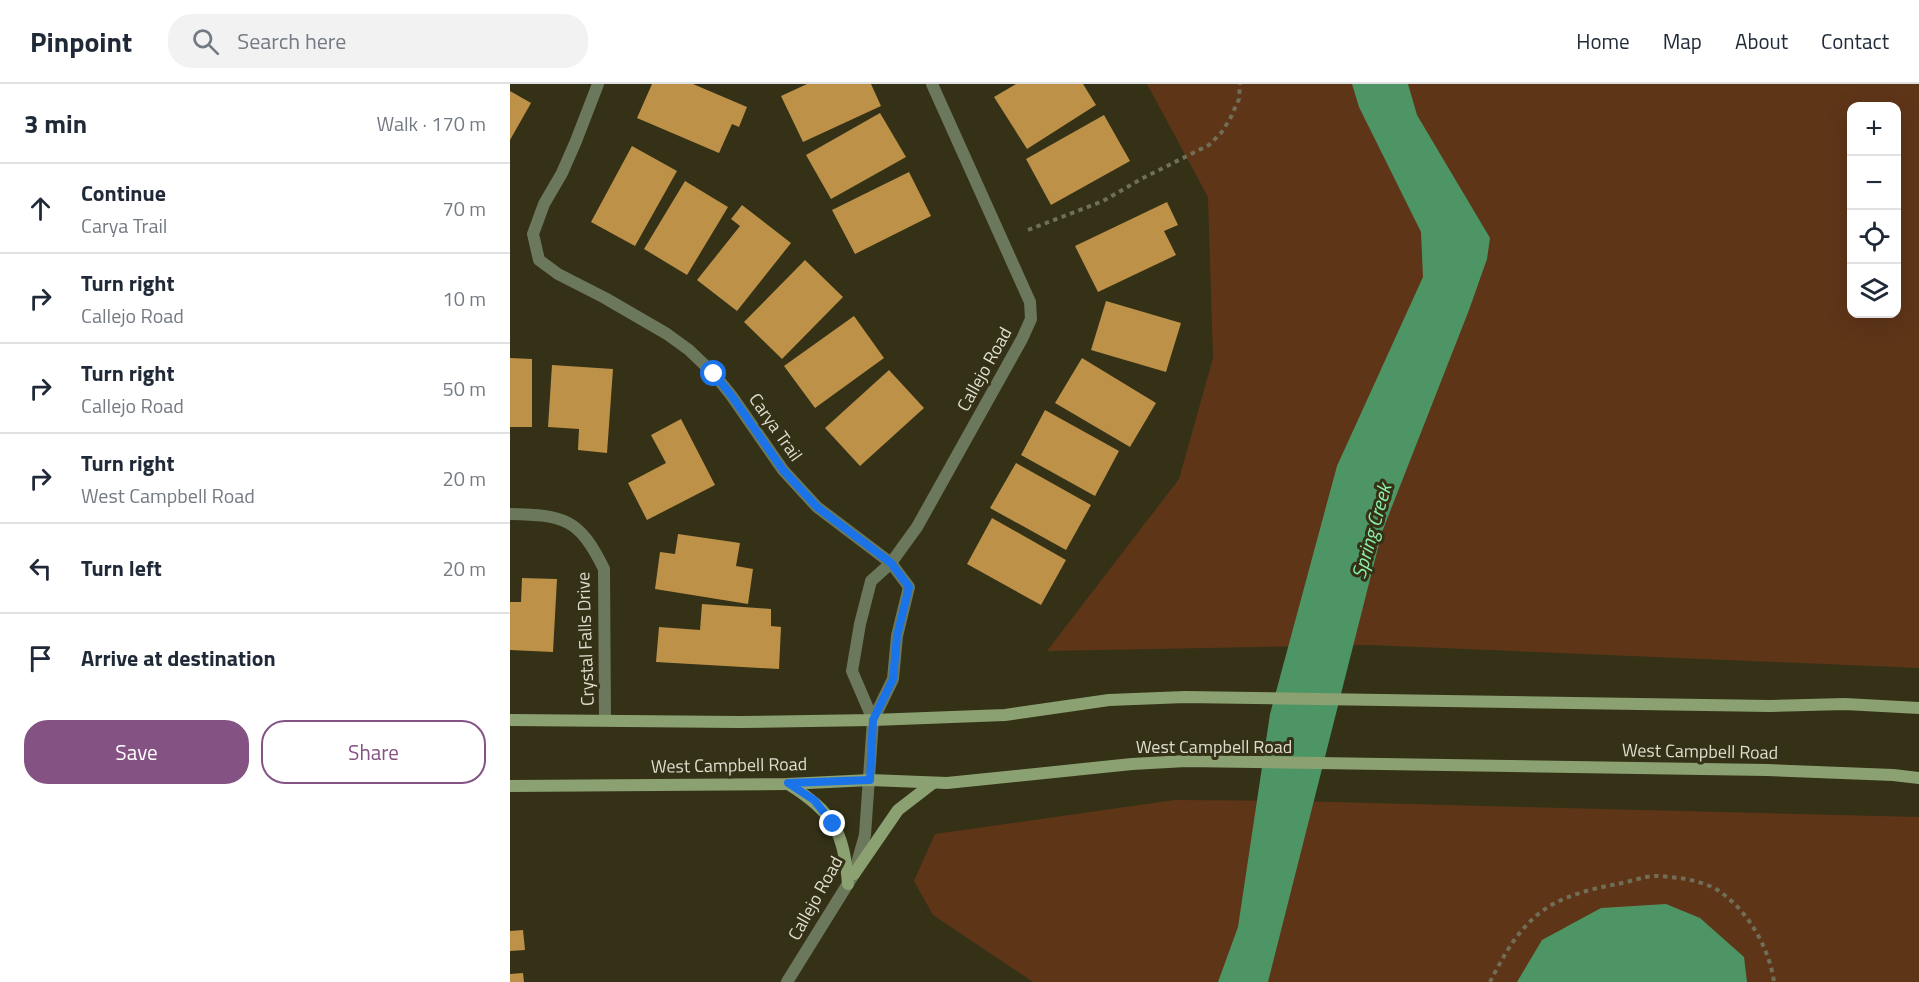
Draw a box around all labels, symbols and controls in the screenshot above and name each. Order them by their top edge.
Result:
search box [168,14,588,68]
text: Pinpoint [30,20,132,63]
text: Search here [237,24,346,58]
icon: search [189,25,222,58]
text: Home [1576,25,1630,57]
text: Map [1663,25,1702,57]
text: About [1735,25,1788,57]
text: Contact [1821,25,1889,57]
map controls [1847,102,1901,318]
button: + [1847,102,1901,156]
text: 3 min [24,104,87,143]
text: Walk · 170 m [377,108,486,139]
button: − [1847,156,1901,210]
text: Continue [81,176,166,210]
icon: ahead [24,192,57,225]
text: 70 m [442,193,486,224]
text: Carya Trail [81,210,167,241]
button: locate [1847,210,1901,264]
button: layers [1847,264,1901,318]
text: Turn right [81,266,175,300]
icon: right [24,282,57,315]
text: 10 m [442,283,486,314]
text: Callejo Road [81,300,184,331]
street label: Callejo Road [950,322,1018,416]
text: Turn right [81,356,175,390]
route start [700,360,726,386]
icon: right [24,372,57,405]
text: 50 m [442,373,486,404]
street label: Carya Trail [743,387,809,467]
text: Callejo Road [81,390,184,421]
text: Turn right [81,446,175,480]
icon: right [24,462,57,495]
text: 20 m [442,463,486,494]
water label: Spring Creek [1343,478,1400,582]
text: West Campbell Road [81,480,255,511]
text: Turn left [81,551,162,585]
icon: left [24,552,57,585]
text: 20 m [442,553,486,584]
street label: Crystal Falls Drive [569,571,601,707]
text: Arrive at destination [81,641,276,675]
icon: arrive [24,642,57,675]
button: Save [24,720,249,784]
button: Share [261,720,486,784]
street label: West Campbell Road [1136,733,1292,760]
street label: West Campbell Road [1622,736,1778,766]
street label: West Campbell Road [651,750,807,780]
route end [819,810,845,836]
street label: Callejo Road [781,851,849,945]

